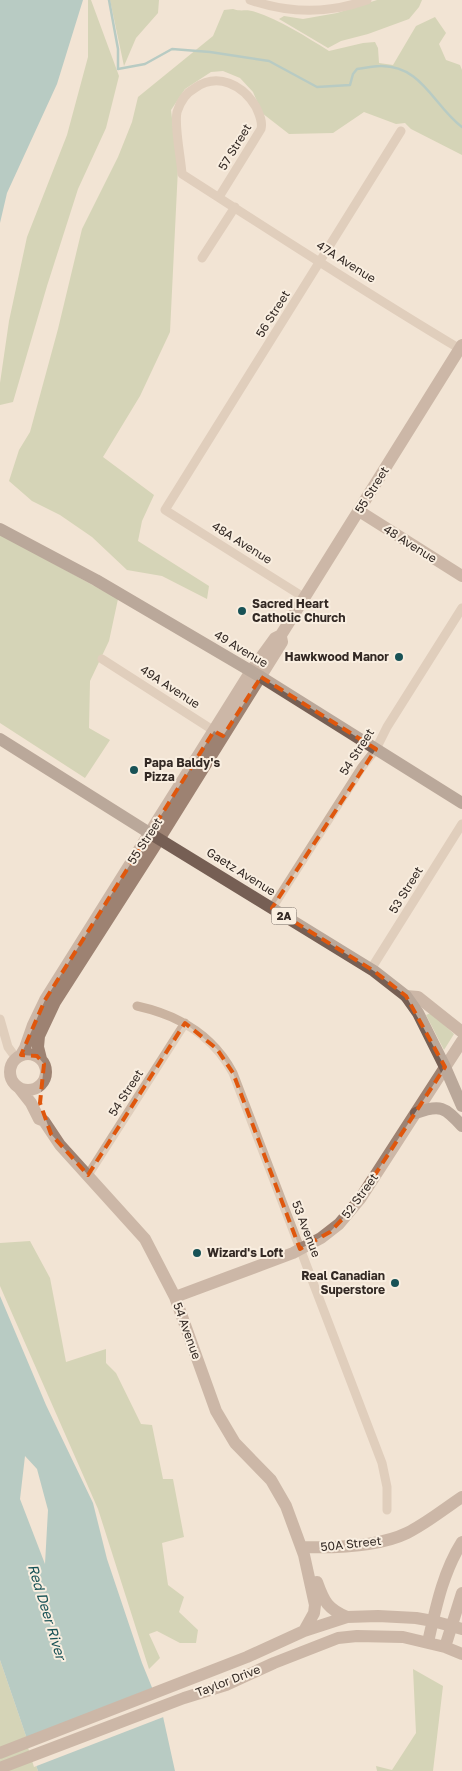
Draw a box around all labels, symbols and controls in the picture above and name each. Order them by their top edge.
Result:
street label: 57 Street [215,120,254,173]
street label: 47A Avenue [314,237,379,286]
street label: 56 Street [252,287,293,340]
street label: 55 Street [351,463,392,516]
street label: 48A Avenue [209,518,275,567]
street label: 48 Avenue [381,521,440,566]
place label: Sacred Heart Catholic Church [252,596,346,625]
marker: Sacred Heart Catholic Church [236,605,248,617]
street label: 49 Avenue [212,627,271,670]
place label: Hawkwood Manor [285,649,389,664]
marker: Hawkwood Manor [393,651,405,663]
street label: 49A Avenue [138,662,203,711]
street label: 54 Street [336,725,377,778]
place label: Papa Baldy's Pizza [144,755,220,784]
marker: Papa Baldy's Pizza [128,764,140,776]
street label: 55 Street [124,814,165,867]
street label: Gaetz Avenue [204,844,279,899]
street label: 53 Street [385,863,426,916]
road number: 2A [272,908,296,924]
street label: 54 Street [105,1066,146,1119]
street label: 52 Street [338,1170,381,1221]
street label: 53 Avenue [289,1198,324,1259]
place label: Wizard's Loft [207,1245,283,1260]
marker: Wizard's Loft [191,1247,203,1259]
place label: Real Canadian Superstore [301,1268,385,1297]
marker: Real Canadian Superstore [389,1277,401,1289]
street label: 54 Avenue [170,1300,205,1361]
street label: 50A Street [320,1533,382,1554]
water label: Red Deer River [25,1562,71,1664]
street label: Taylor Drive [193,1661,262,1700]

